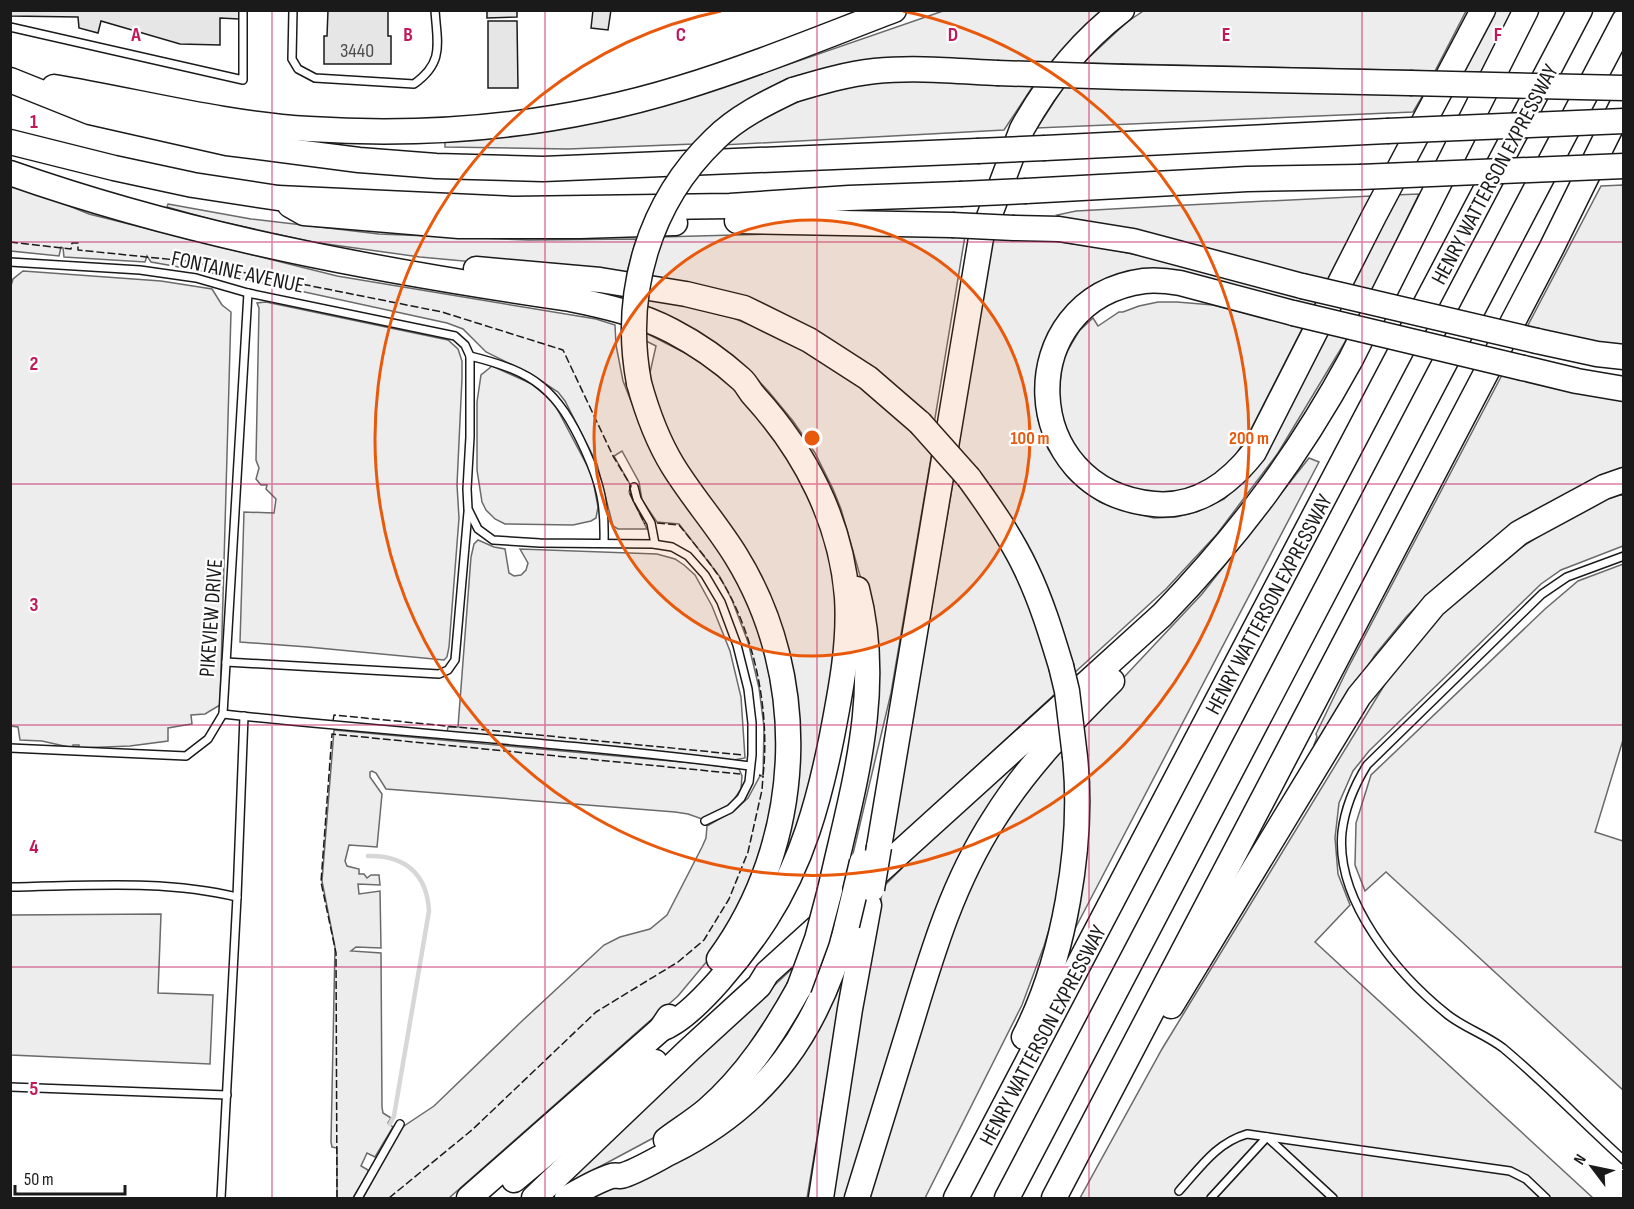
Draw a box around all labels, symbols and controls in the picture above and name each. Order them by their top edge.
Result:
text: A [130,23,141,47]
text: B [403,23,413,47]
text: C [676,23,686,47]
text: D [948,23,958,47]
text: E [1222,23,1230,47]
text: F [1494,23,1502,47]
house number: 3440 [340,39,374,63]
street label: HENRY WATTERSON EXPRESSWAY [1426,60,1565,289]
text: 1 [30,110,38,134]
street label: FONTAINE AVENUE [169,245,307,300]
text: 2 [30,352,38,376]
centre of rings [802,428,822,448]
text: 100 m [1011,428,1050,449]
text: 200 m [1229,428,1269,449]
street label: HENRY WATTERSON EXPRESSWAY [1200,490,1339,719]
street label: PIKEVIEW DRIVE [194,558,229,678]
text: 3 [30,593,39,617]
text: 4 [29,835,39,859]
street label: HENRY WATTERSON EXPRESSWAY [974,921,1113,1150]
text: 5 [30,1077,39,1101]
north arrow [1562,1137,1622,1197]
text: N [1570,1151,1591,1169]
scale bar [15,1158,124,1196]
text: 50 m [24,1169,54,1190]

